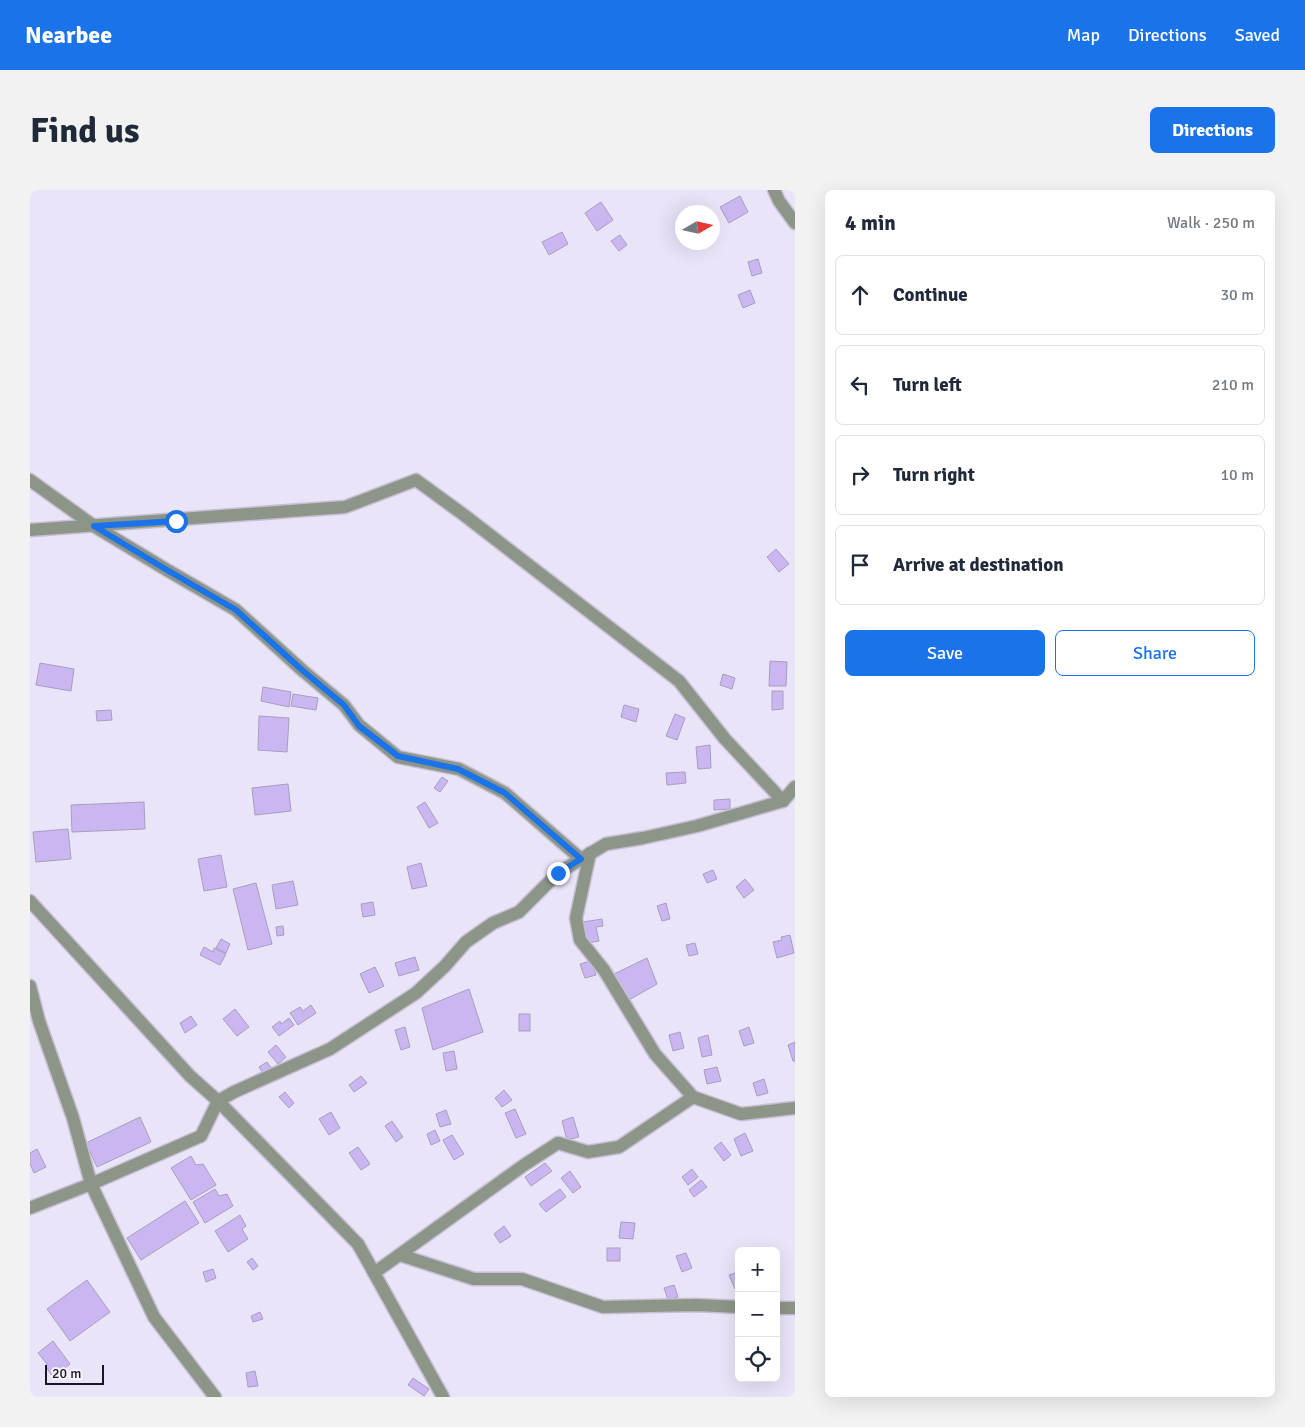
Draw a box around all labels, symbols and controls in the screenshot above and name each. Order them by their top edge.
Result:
text: Nearbee [25,20,112,50]
text: Map [1067,24,1100,46]
text: Directions [1128,24,1207,46]
text: Saved [1235,24,1280,46]
button: Directions [1150,107,1275,153]
text: Find us [30,109,140,152]
north arrow [675,205,720,250]
text: 4 min [845,210,896,236]
text: Walk · 250 m [1167,213,1255,233]
icon: ahead [846,281,874,309]
text: Continue [893,283,968,307]
text: 30 m [1220,285,1254,305]
icon: left [846,371,874,399]
text: Turn left [893,373,962,397]
text: 210 m [1212,375,1254,395]
icon: right [846,461,874,489]
text: Turn right [893,463,975,487]
text: 10 m [1220,465,1254,485]
route start [165,510,188,533]
icon: arrive [846,551,874,579]
text: Arrive at destination [893,553,1064,577]
button: Save [845,630,1045,676]
button: Share [1055,630,1255,676]
route end [547,862,570,885]
map controls [735,1247,780,1382]
button: + [735,1247,780,1292]
button: − [735,1292,780,1337]
button: locate [735,1337,780,1382]
scale bar [45,1362,104,1385]
text: 20 m [52,1365,81,1382]

